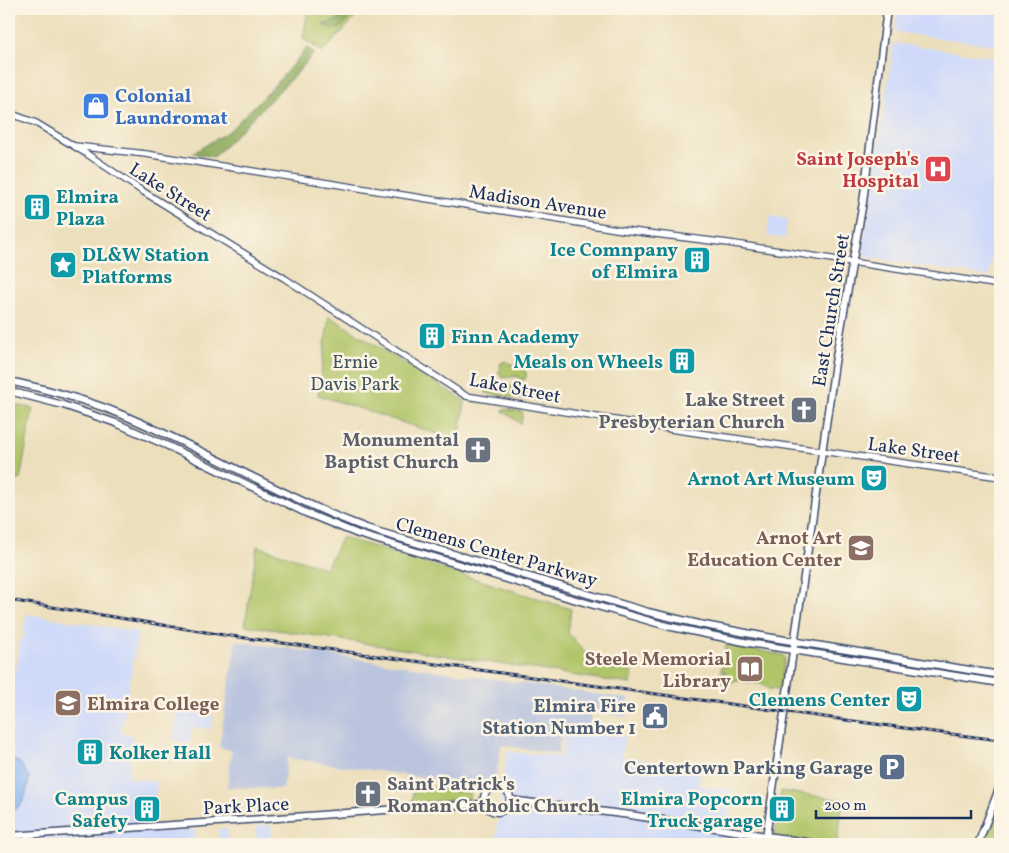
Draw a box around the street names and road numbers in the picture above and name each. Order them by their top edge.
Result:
street label: Lake Street [124,157,216,228]
street label: Madison Avenue [467,179,608,227]
street label: East Church Street [807,231,857,389]
street label: Lake Street [467,367,563,411]
street label: Lake Street [866,432,962,470]
street label: Clemens Center Parkway [392,512,600,594]
street label: Park Place [202,792,290,822]

